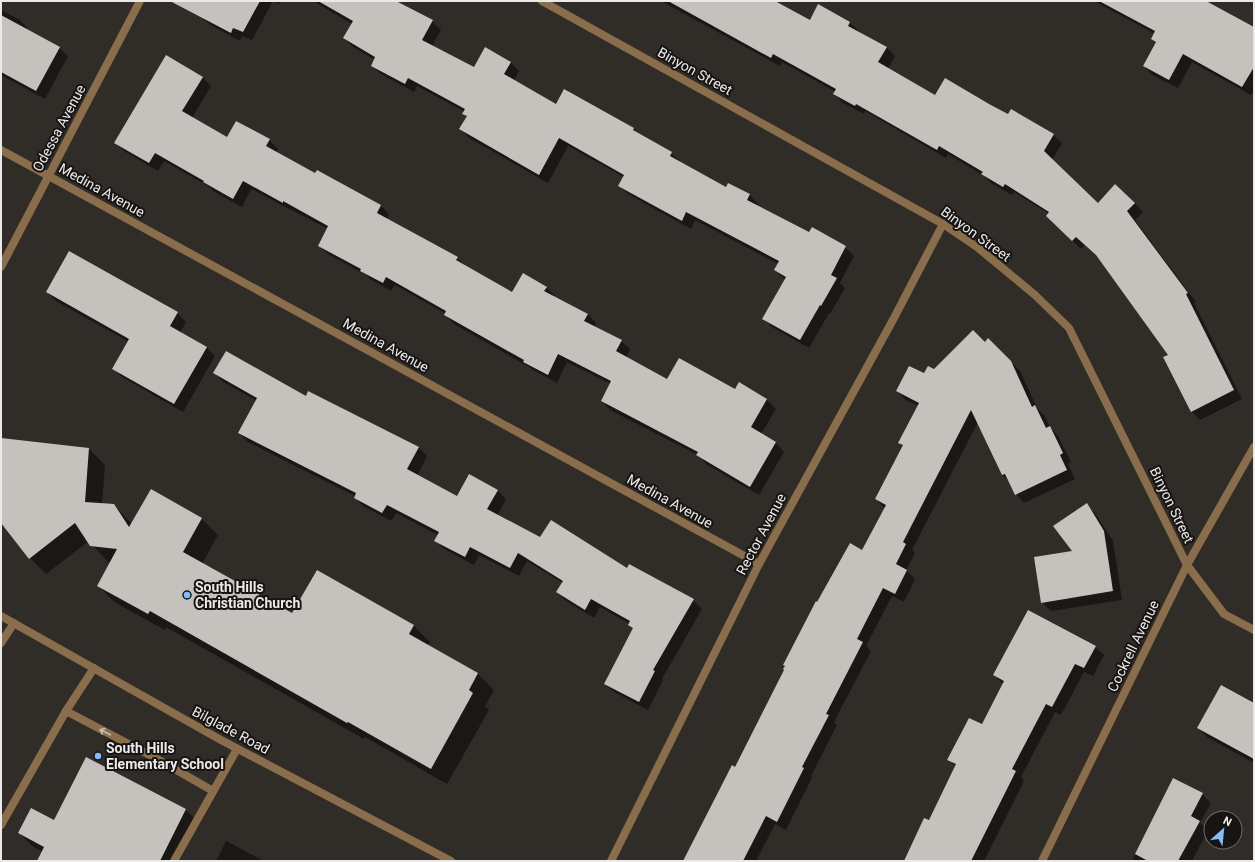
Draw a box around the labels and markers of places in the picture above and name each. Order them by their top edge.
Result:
place label: South Hills Christian Church [195,579,300,611]
marker: South Hills Christian Church [182,590,192,600]
place label: South Hills Elementary School [106,740,224,772]
marker: South Hills Elementary School [93,751,103,761]

